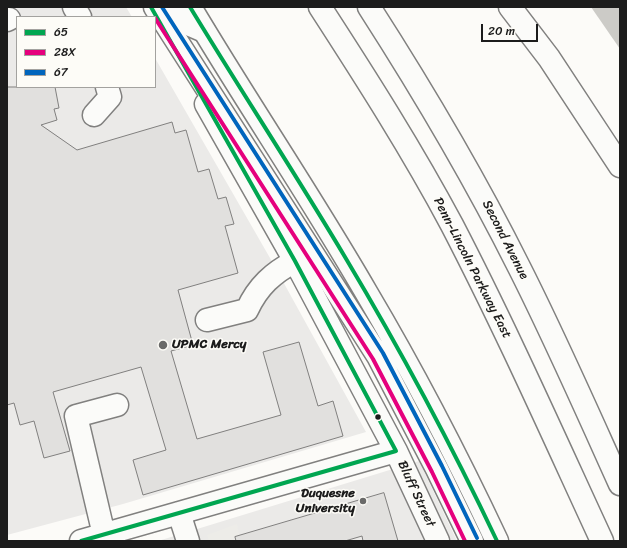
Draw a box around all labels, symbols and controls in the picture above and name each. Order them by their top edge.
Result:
legend [16,16,156,88]
scale bar [483,16,540,42]
text: 20 m [488,20,515,42]
text: 65 [54,21,68,43]
text: 28X [54,41,76,63]
text: 67 [54,61,68,83]
street label: Penn-Lincoln Parkway East [430,195,514,341]
street label: Second Avenue [478,198,532,282]
place label: UPMC Mercy [172,337,247,353]
marker: UPMC Mercy [157,339,169,351]
unlabelled marker [373,412,383,422]
street label: Bluff Street [394,458,438,530]
place label: Duquesne University [296,486,355,517]
marker: Duquesne University [358,496,368,506]

